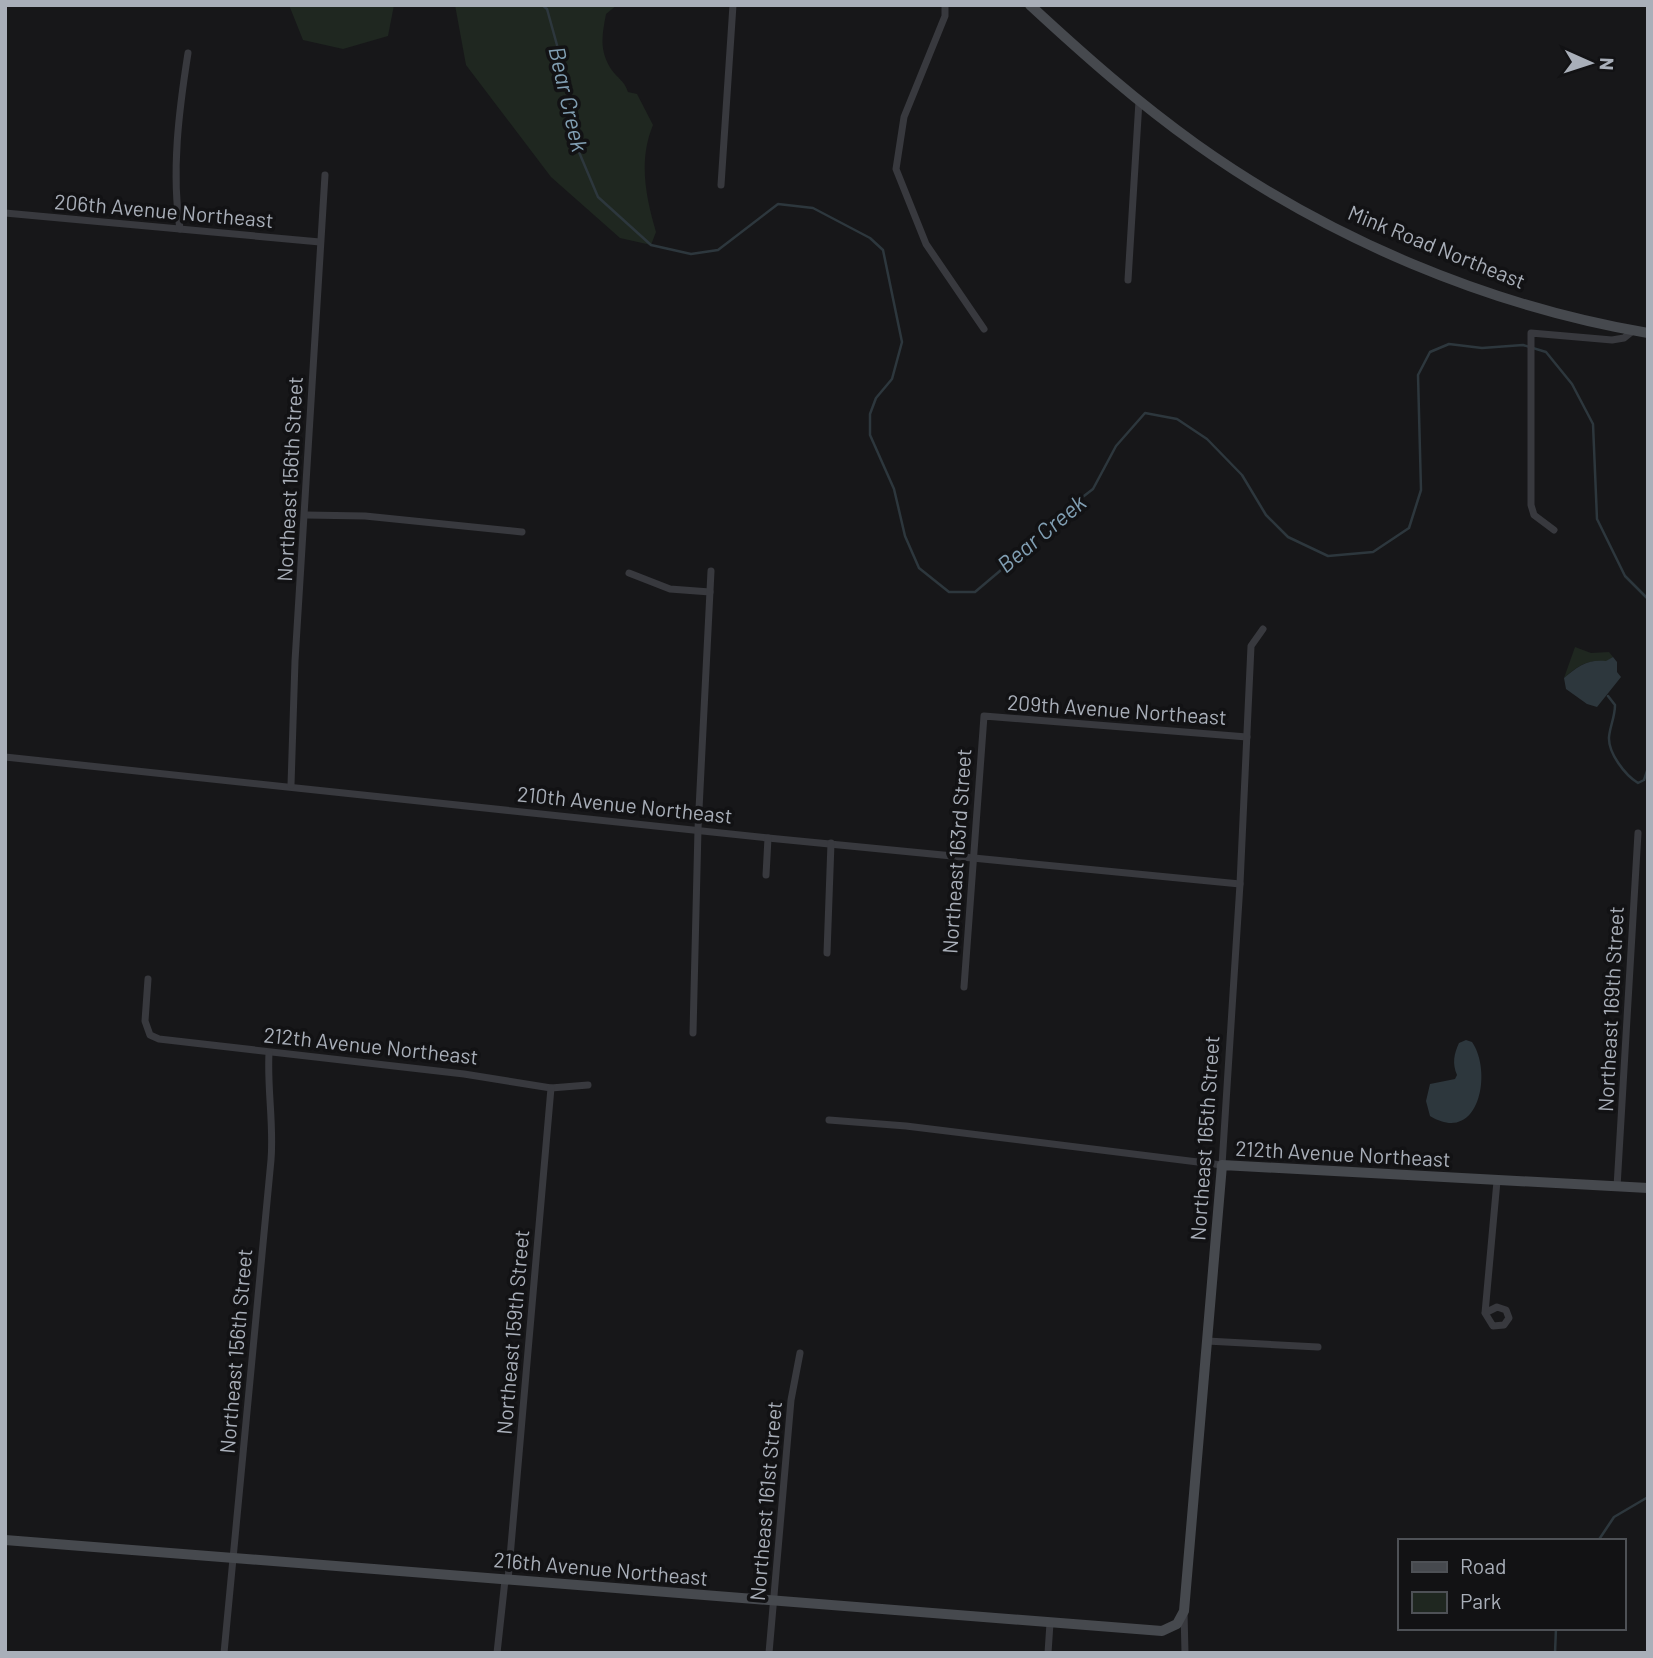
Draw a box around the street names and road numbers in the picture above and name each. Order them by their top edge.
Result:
street label: 206th Avenue Northeast [53,188,275,232]
street label: Mink Road Northeast [1345,199,1529,293]
street label: Northeast 156th Street [271,376,307,582]
street label: 209th Avenue Northeast [1006,689,1228,729]
street label: Northeast 163rd Street [936,748,976,954]
street label: 210th Avenue Northeast [516,780,734,828]
street label: Northeast 169th Street [1592,906,1628,1112]
street label: 212th Avenue Northeast [262,1021,480,1069]
street label: Northeast 165th Street [1184,1035,1224,1241]
street label: 212th Avenue Northeast [1235,1135,1451,1171]
street label: Northeast 159th Street [491,1228,533,1436]
street label: Northeast 156th Street [214,1248,256,1454]
street label: Northeast 161st Street [744,1400,786,1602]
street label: 216th Avenue Northeast [493,1546,709,1590]

